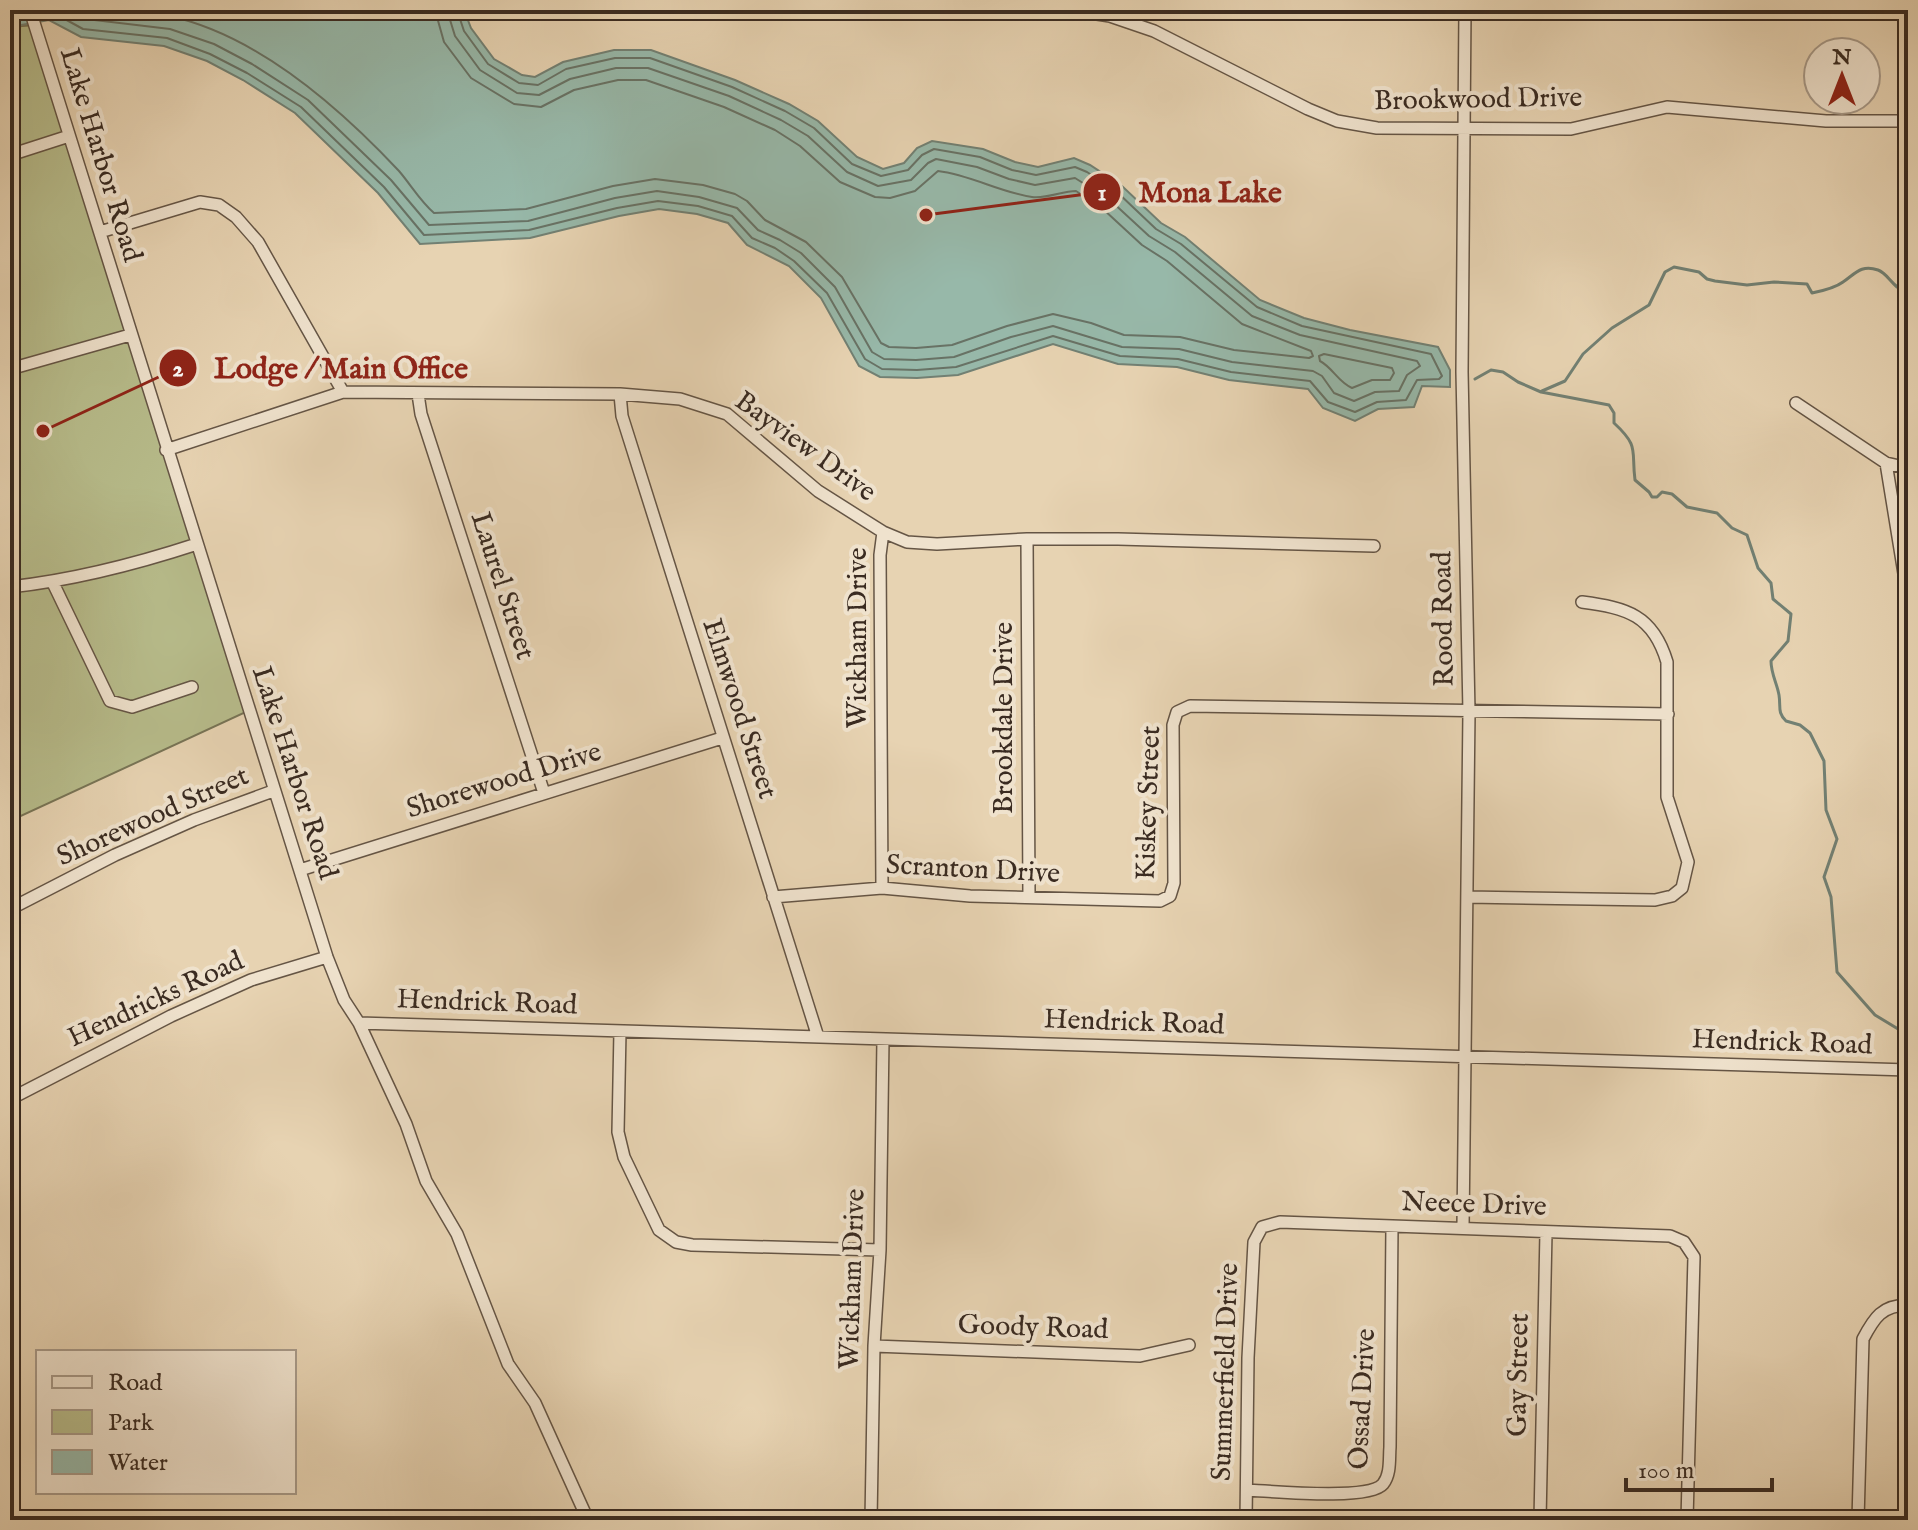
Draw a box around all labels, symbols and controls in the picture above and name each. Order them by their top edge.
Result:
north arrow [1802,36,1882,116]
street label: Lake Harbor Road [51,44,149,266]
text: N [1831,44,1852,72]
street label: Brookwood Drive [1374,81,1583,119]
callout: Mona Lake [1082,165,1298,219]
text: Mona Lake [1138,175,1282,213]
text: 1 [1098,178,1107,209]
callout: Lodge / Main Office [158,341,484,395]
text: Lodge / Main Office [214,351,468,389]
text: 2 [172,354,184,385]
street label: Bayview Drive [727,384,883,510]
street label: Laurel Street [462,508,542,665]
street label: Wickham Drive [841,547,876,729]
street label: Rood Road [1425,551,1463,687]
street label: Elmwood Street [693,615,785,804]
street label: Brookdale Drive [987,622,1022,814]
street label: Lake Harbor Road [243,662,345,884]
street label: Kiskey Street [1129,725,1169,881]
street label: Shorewood Drive [402,735,606,827]
street label: Shorewood Street [52,759,255,875]
street label: Scranton Drive [885,848,1061,892]
street label: Hendricks Road [62,944,250,1056]
street label: Hendrick Road [396,982,578,1024]
street label: Hendrick Road [1043,1002,1225,1044]
street label: Hendrick Road [1691,1022,1873,1064]
street label: Neece Drive [1401,1185,1547,1225]
street label: Wickham Drive [832,1188,874,1370]
street label: Summerfield Drive [1205,1262,1247,1482]
street label: Goody Road [957,1308,1109,1348]
street label: Gay Street [1500,1313,1538,1437]
street label: Ossad Drive [1342,1327,1384,1470]
legend [36,1350,296,1494]
text: Road [108,1368,162,1399]
text: Park [108,1408,154,1439]
scale bar [1626,1442,1772,1492]
text: Water [108,1448,168,1479]
text: 100 m [1638,1456,1694,1487]

